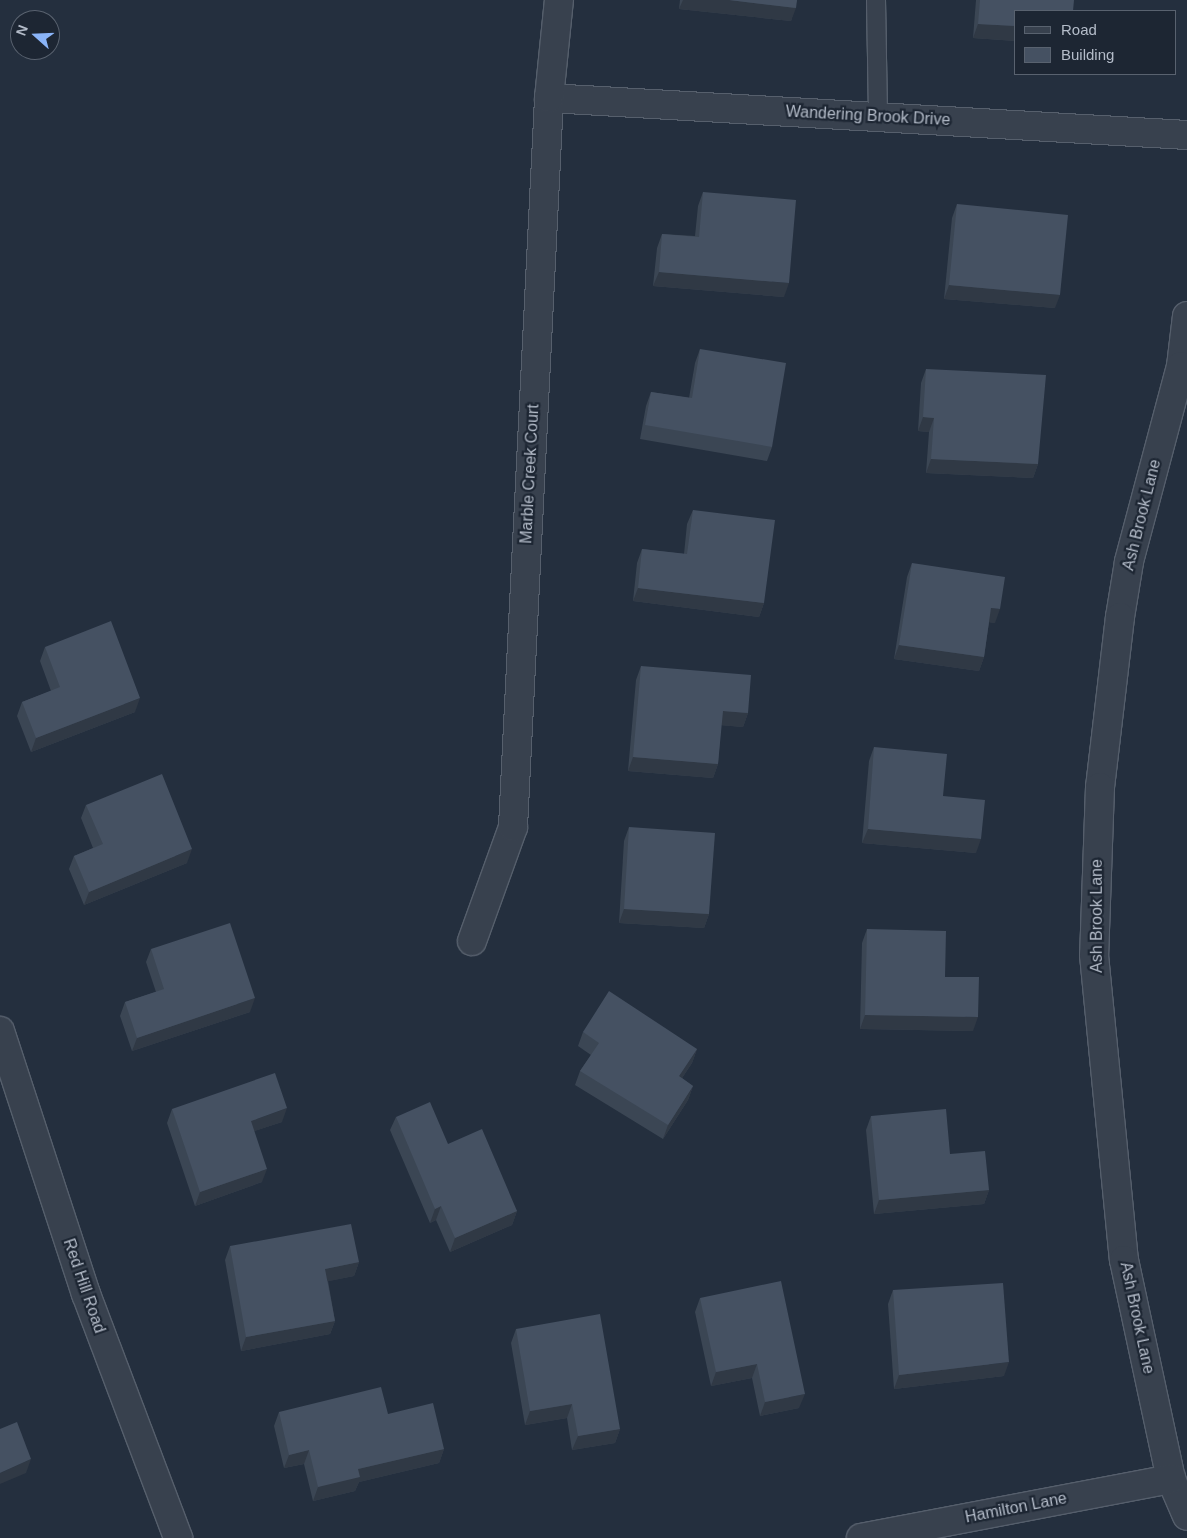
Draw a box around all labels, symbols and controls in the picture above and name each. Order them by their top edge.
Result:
north arrow [10,10,60,60]
legend [1014,10,1177,75]
text: Road [1061,21,1097,38]
text: N [13,23,31,38]
text: Building [1061,46,1114,63]
street label: Wandering Brook Drive [785,102,951,130]
street label: Marble Creek Court [517,404,543,544]
street label: Ash Brook Lane [1119,457,1165,573]
street label: Ash Brook Lane [1087,859,1107,973]
street label: Red Hill Road [59,1236,109,1336]
street label: Ash Brook Lane [1116,1260,1158,1376]
street label: Hamilton Lane [964,1489,1068,1527]

